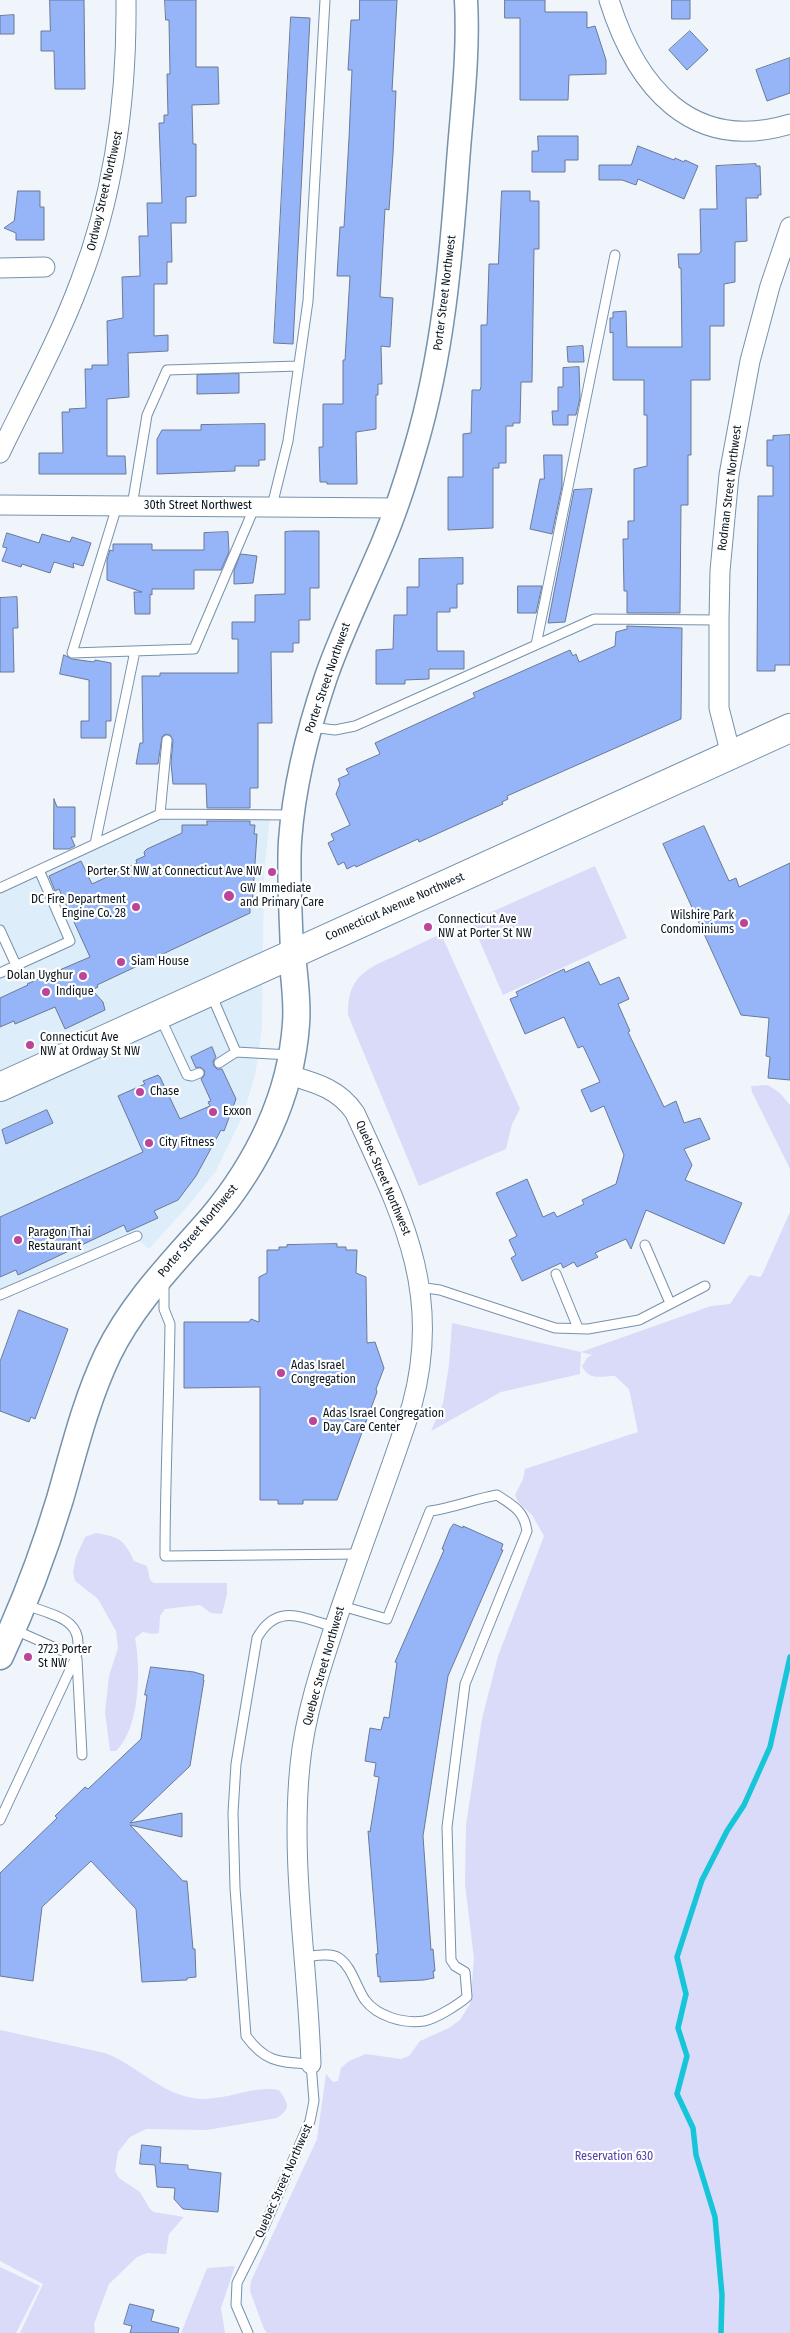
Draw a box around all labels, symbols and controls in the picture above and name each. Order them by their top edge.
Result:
street label: Ordway Street Northwest [84,130,126,252]
street label: Porter Street Northwest [431,234,459,352]
street label: Rodman Street Northwest [715,424,745,552]
street label: 30th Street Northwest [144,499,252,513]
street label: Porter Street Northwest [302,621,354,735]
place label: Porter St NW at Connecticut Ave NW [87,865,262,879]
marker: Porter St NW at Connecticut Ave NW [266,866,278,878]
street label: Connecticut Avenue Northwest [323,870,467,944]
place label: GW Immediate and Primary Care [240,882,324,910]
marker: GW Immediate and Primary Care [222,889,236,903]
place label: DC Fire Department Engine Co. 28 [31,893,126,921]
marker: DC Fire Department Engine Co. 28 [130,901,142,913]
place label: Wilshire Park Condominiums [661,909,734,937]
place label: Connecticut Ave NW at Porter St NW [438,913,532,941]
marker: Wilshire Park Condominiums [738,917,750,929]
marker: Connecticut Ave NW at Porter St NW [422,921,434,933]
place label: Siam House [131,955,189,969]
marker: Siam House [115,956,127,968]
place label: Dolan Uyghur [7,969,73,983]
marker: Dolan Uyghur [77,970,89,982]
place label: Indique [56,985,94,999]
marker: Indique [40,986,52,998]
place label: Connecticut Ave NW at Ordway St NW [40,1031,140,1059]
marker: Connecticut Ave NW at Ordway St NW [24,1039,36,1051]
place label: Chase [150,1085,179,1099]
marker: Chase [134,1086,146,1098]
place label: Exxon [223,1105,252,1119]
marker: Exxon [207,1106,219,1118]
street label: Quebec Street Northwest [352,1118,414,1238]
place label: City Fitness [159,1136,214,1150]
marker: City Fitness [143,1137,155,1149]
street label: Porter Street Northwest [155,1182,241,1280]
place label: Paragon Thai Restaurant [28,1226,91,1254]
marker: Paragon Thai Restaurant [12,1234,24,1246]
place label: Adas Israel Congregation [291,1359,356,1387]
marker: Adas Israel Congregation [275,1367,287,1379]
place label: Adas Israel Congregation Day Care Center [323,1407,444,1435]
marker: Adas Israel Congregation Day Care Center [307,1415,319,1427]
street label: Quebec Street Northwest [300,1605,348,1727]
place label: 2723 Porter St NW [38,1643,92,1671]
marker: 2723 Porter St NW [22,1651,34,1663]
street label: Quebec Street Northwest [252,2122,316,2240]
park label: Reservation 630 [575,2150,653,2164]

